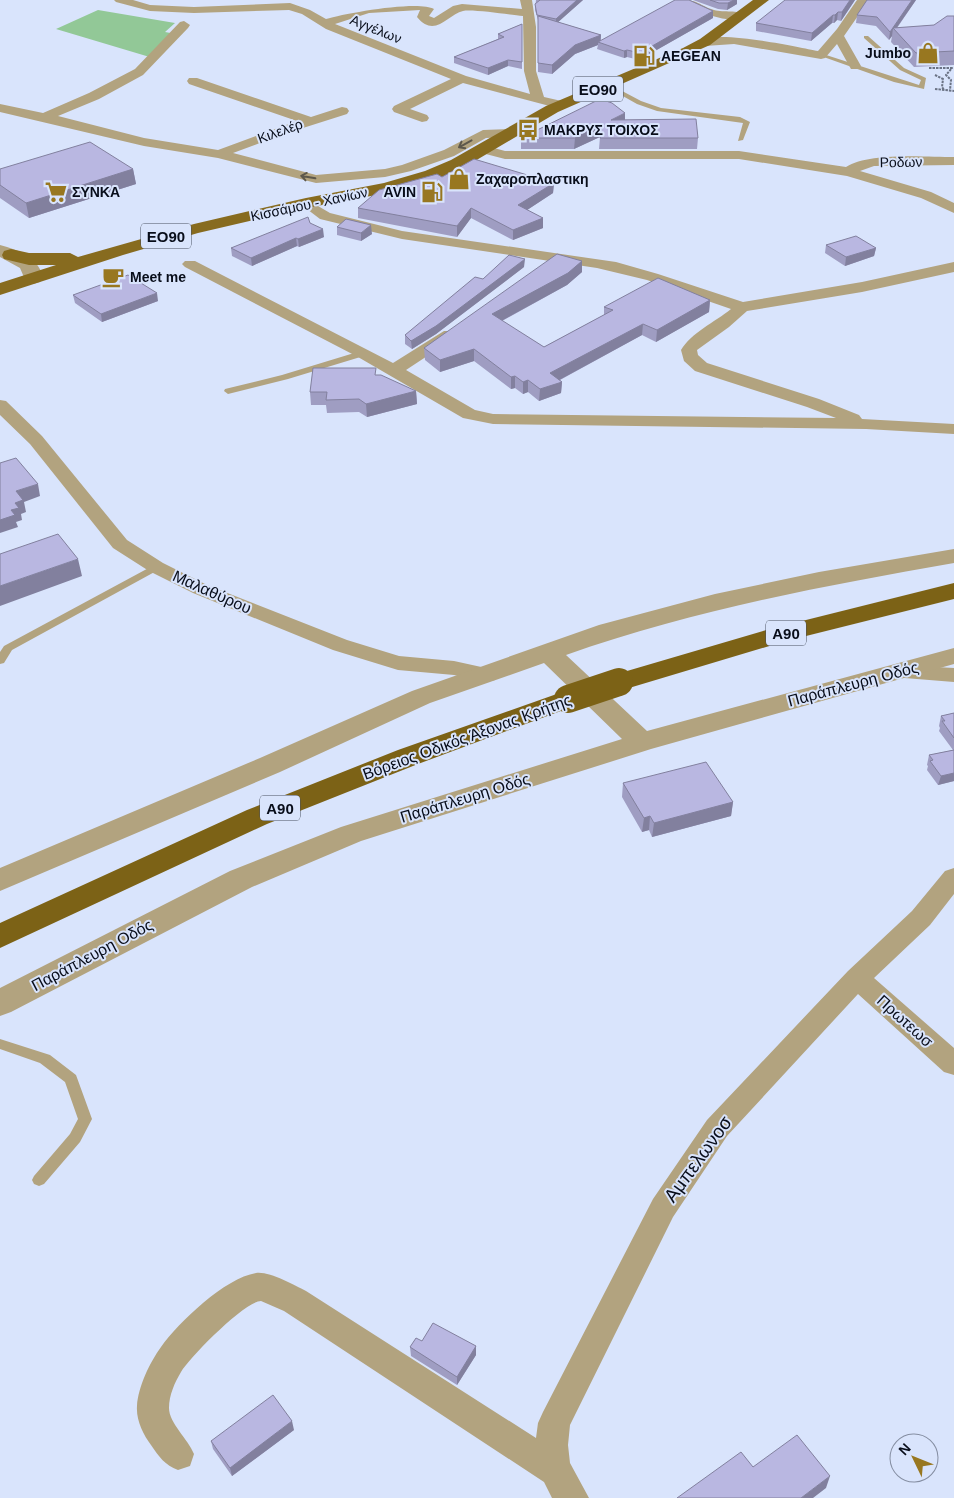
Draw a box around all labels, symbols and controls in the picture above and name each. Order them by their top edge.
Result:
street label: Αγγέλων [348,11,404,47]
shop icon: Jumbo [915,40,941,66]
fuel station icon: AEGEAN [631,43,657,69]
place label: Jumbo [865,45,911,61]
place label: AEGEAN [661,48,721,64]
road number: ΕΟ90 [573,76,623,102]
street label: Κιλελέρ [255,115,305,147]
bus stop icon: ΜΑΚΡΥΣ ΤΟΙΧΟΣ [515,117,541,143]
place label: ΜΑΚΡΥΣ ΤΟΙΧΟΣ [544,122,659,138]
one-way arrow [458,140,472,150]
street label: Ροδων [879,154,923,170]
shop icon: Ζαχαροπλαστικη [446,166,472,192]
place label: Ζαχαροπλαστικη [476,171,589,187]
one-way arrow [301,172,317,182]
supermarket icon: ΣΥΝΚΑ [43,179,69,205]
fuel station icon: AVIN [419,179,445,205]
place label: ΣΥΝΚΑ [72,184,120,200]
street label: Κισσάμου - Χανίων [249,184,369,224]
place label: AVIN [384,184,416,200]
road number: ΕΟ90 [141,224,191,248]
cafe icon: Meet me [100,264,126,290]
place label: Meet me [130,269,186,285]
street label: Μαλαθύρου [170,567,254,617]
road number: Α90 [766,620,806,646]
street label: Παράπλευρη Οδός [786,658,920,710]
street label: Βόρειος Οδικός Άξονας Κρήτης [360,691,574,784]
street label: Παράπλευρη Οδός [398,770,532,826]
road number: Α90 [260,796,300,820]
street label: Παράπλευρη Οδός [29,916,156,994]
street label: Πρωτεωσ [874,992,936,1050]
street label: Αμπελωνοσ [660,1112,736,1206]
north arrow [889,1433,939,1483]
text: N [895,1440,914,1458]

